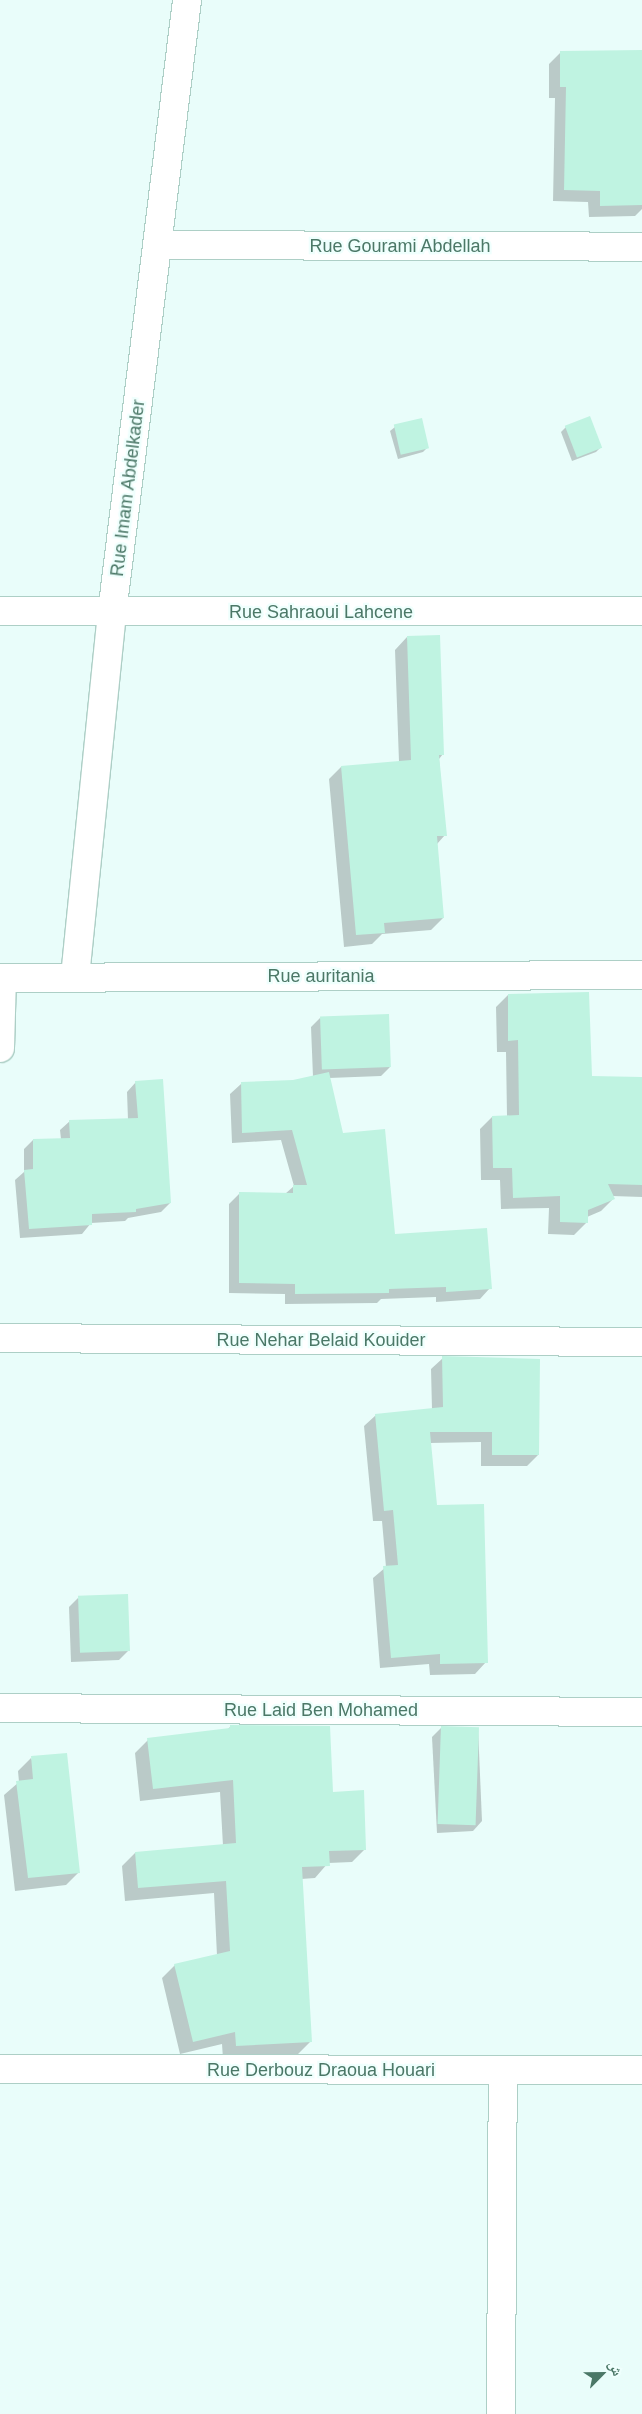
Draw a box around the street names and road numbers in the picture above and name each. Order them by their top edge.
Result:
street label: Rue Gourami Abdellah [309,235,491,257]
street label: Rue Imam Abdelkader [106,398,150,578]
street label: Rue Sahraoui Lahcene [229,601,413,623]
street label: Rue auritania [267,965,375,987]
street label: Rue Nehar Belaid Kouider [216,1329,426,1351]
street label: Rue Laid Ben Mohamed [224,1699,418,1721]
street label: Rue Derbouz Draoua Houari [207,2059,435,2081]

